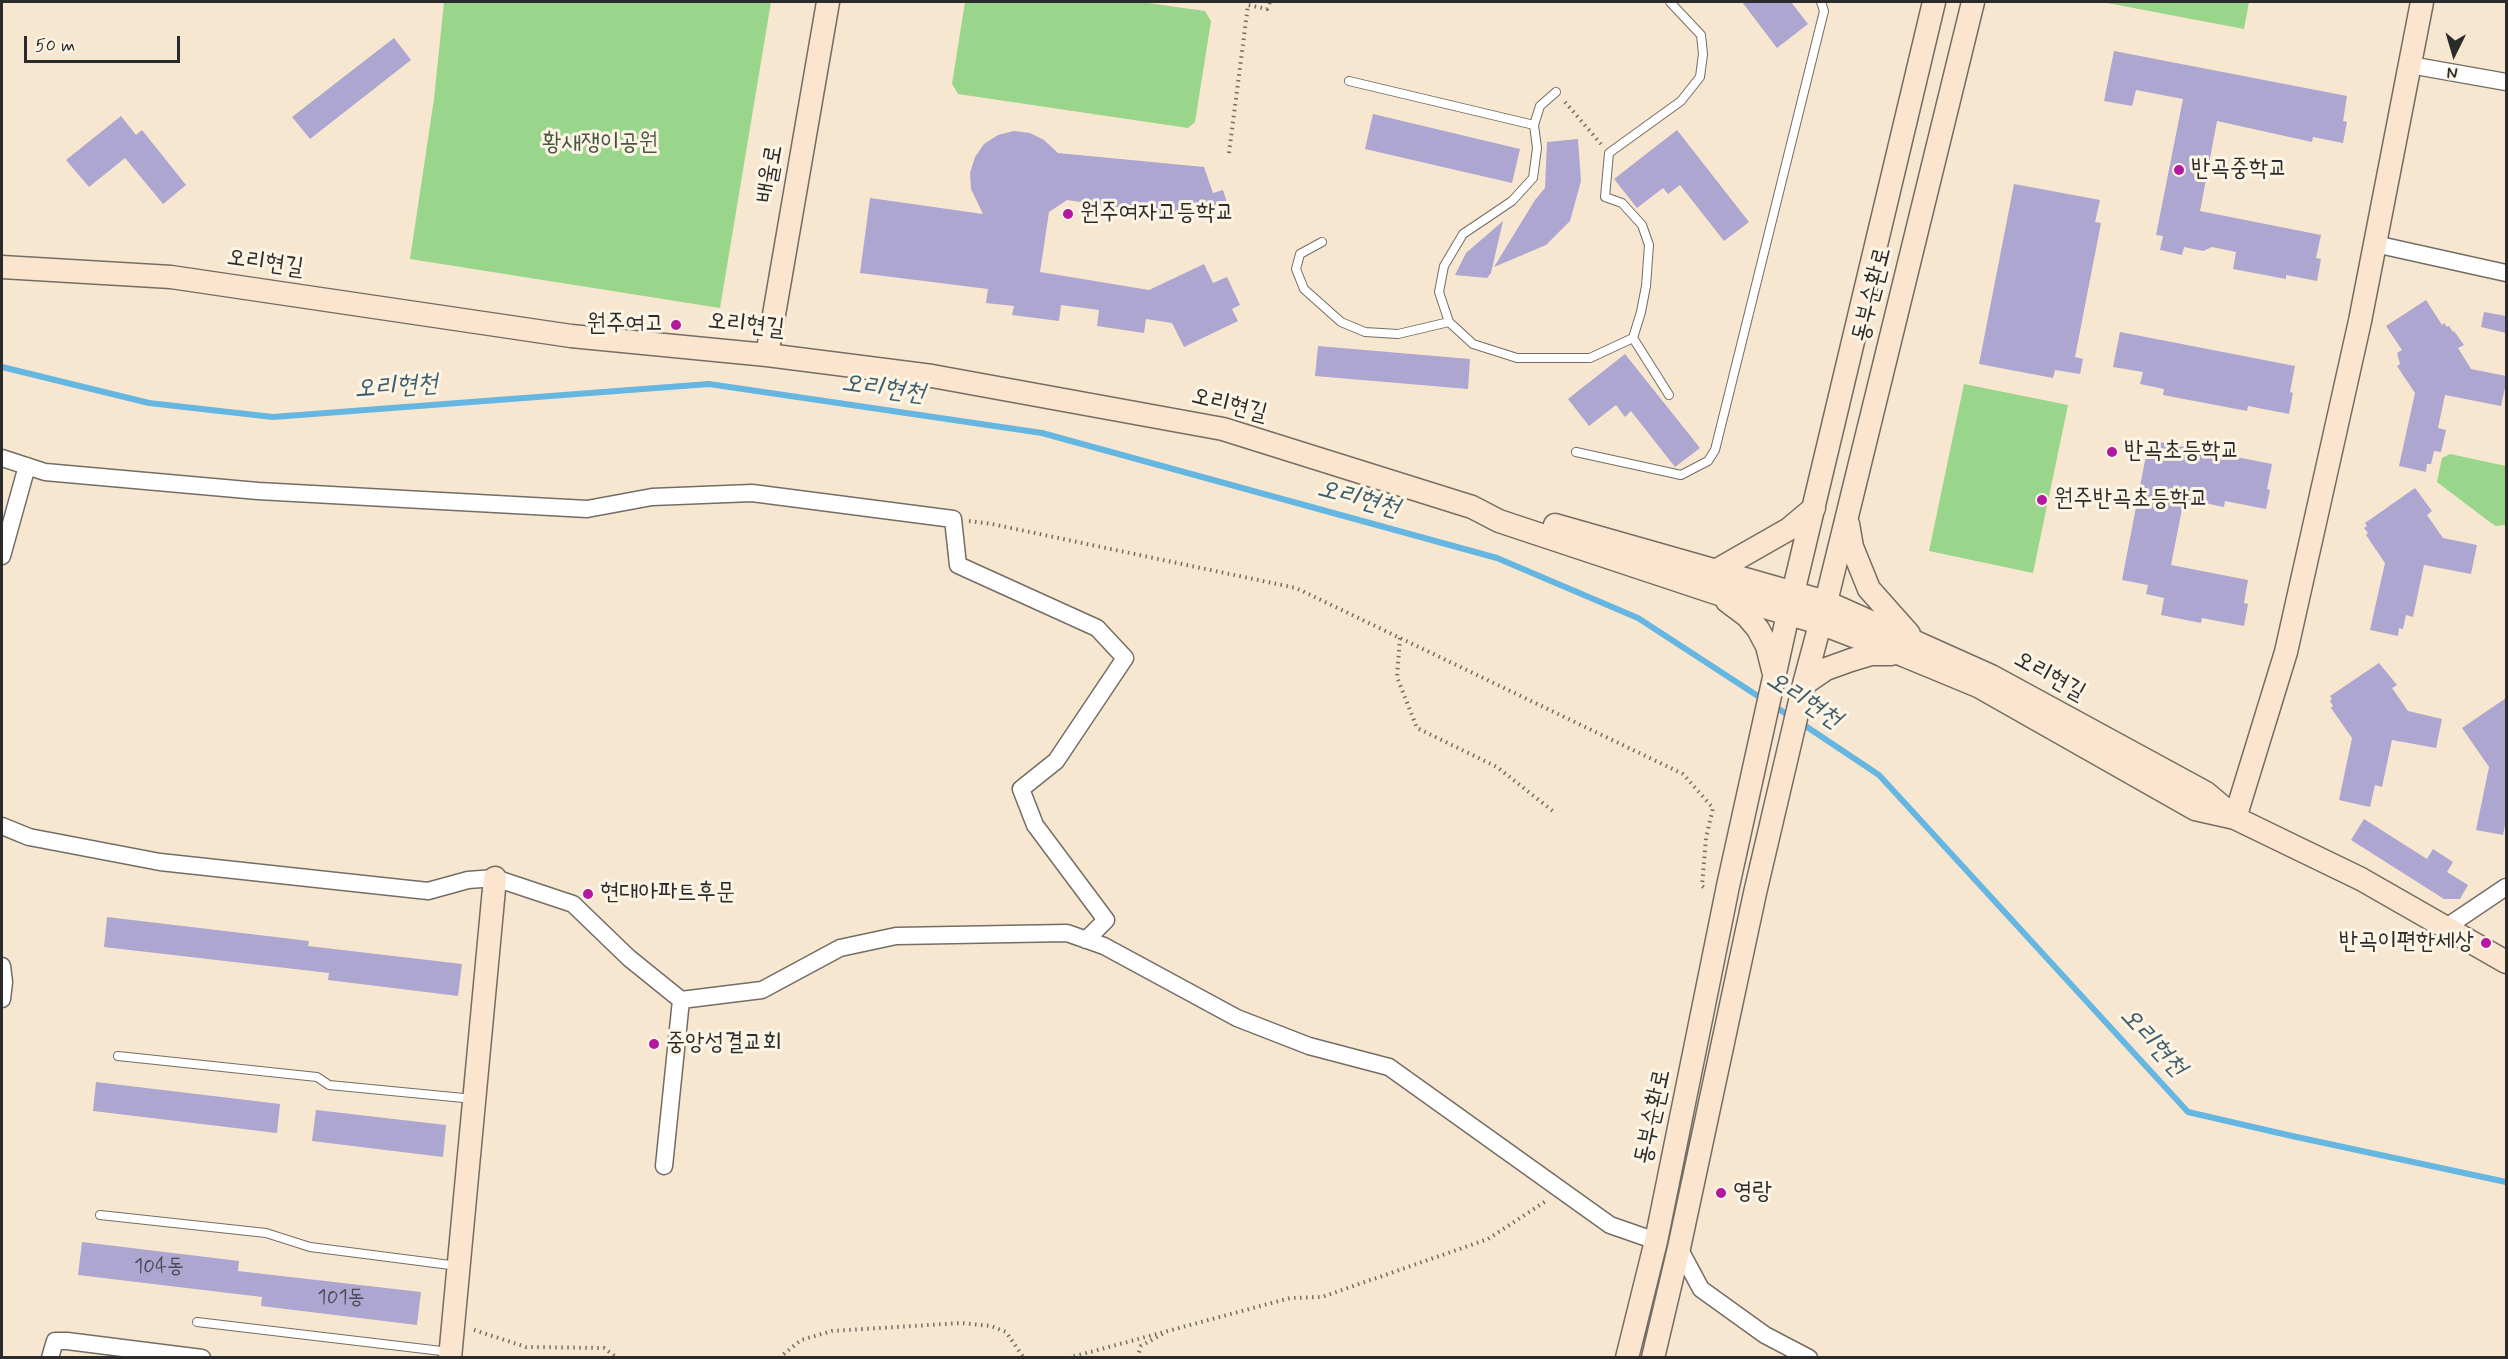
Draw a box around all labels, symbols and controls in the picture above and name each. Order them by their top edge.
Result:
scale bar [27,24,183,62]
north arrow [2424,24,2484,84]
text: 50 m [35,34,75,58]
text: N [2446,62,2459,83]
park label: 황새쟁이공원 [542,130,658,158]
street label: 배울로 [752,143,790,205]
place label: 반곡중학교 [2191,156,2288,184]
marker: 반곡중학교 [2172,163,2186,177]
place label: 원주여자고등학교 [1080,200,1234,228]
marker: 원주여자고등학교 [1061,207,1075,221]
street label: 오리현길 [225,244,305,284]
street label: 동부순환로 [1847,245,1899,345]
street label: 오리현길 [706,308,786,344]
place label: 원주여고 [587,311,664,339]
marker: 원주여고 [669,318,683,332]
water label: 오리현천 [839,369,927,411]
water label: 오리현천 [353,370,439,406]
street label: 오리현길 [1188,383,1270,429]
place label: 반곡초등학교 [2124,438,2240,466]
marker: 반곡초등학교 [2105,445,2119,459]
water label: 오리현천 [1314,474,1402,526]
place label: 원주반곡초등학교 [2054,486,2208,514]
marker: 원주반곡초등학교 [2035,493,2049,507]
street label: 오리현길 [2008,646,2090,708]
water label: 오리현천 [1759,665,1847,737]
place label: 현대아파트후문 [600,880,735,908]
marker: 현대아파트후문 [581,887,595,901]
place label: 반곡이편한세상 [2339,929,2474,957]
marker: 반곡이편한세상 [2479,936,2493,950]
water label: 오리현천 [2112,1002,2192,1084]
place label: 중앙성결교회 [666,1030,782,1058]
marker: 중앙성결교회 [647,1037,661,1051]
street label: 동부순환로 [1630,1067,1678,1167]
place label: 영랑 [1733,1179,1772,1207]
marker: 영랑 [1714,1186,1728,1200]
house number: 104동 [134,1255,184,1281]
house number: 101동 [317,1286,365,1312]

